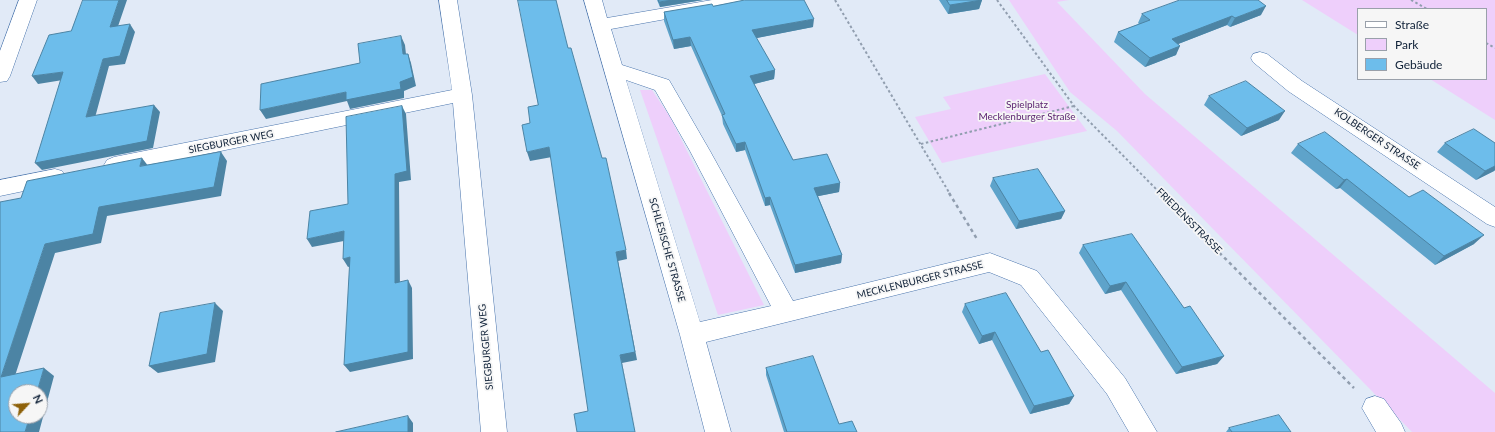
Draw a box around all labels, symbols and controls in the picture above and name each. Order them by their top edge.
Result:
legend [1357,8,1487,80]
text: Straße [1395,17,1429,32]
text: Park [1395,37,1418,52]
text: Gebäude [1395,57,1442,72]
park label: Spielplatz Mecklenburger Straße [978,99,1076,122]
street label: KOLBERGER STRASSE [1332,106,1422,172]
street label: SIEGBURGER WEG [187,128,275,156]
street label: FRIEDENSSTRASSE [1154,186,1224,256]
street label: SCHLESISCHE STRASSE [646,196,688,304]
street label: MECKLENBURGER STRASSE [856,258,984,302]
street label: SIEGBURGER WEG [476,303,496,391]
north arrow [8,384,48,424]
text: N [31,392,46,406]

